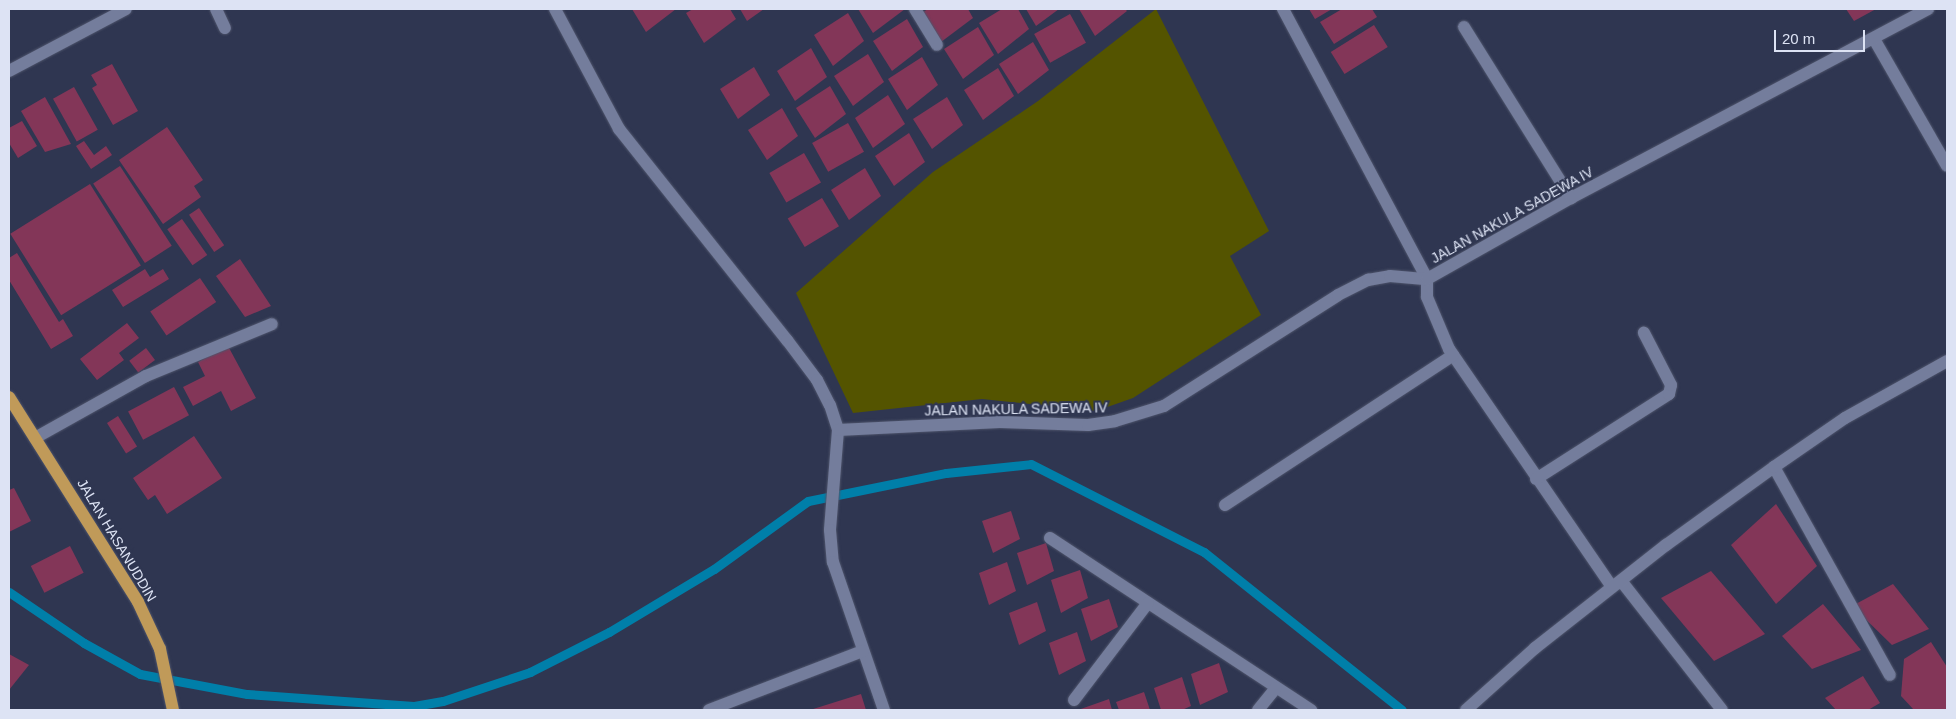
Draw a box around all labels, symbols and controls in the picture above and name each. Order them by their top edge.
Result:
scale bar [1776,20,1867,52]
text: 20 m [1782,30,1815,47]
street label: JALAN NAKULA SADEWA IV [1427,163,1597,267]
street label: JALAN NAKULA SADEWA IV [924,399,1108,419]
street label: JALAN HASANUDDIN [74,476,160,604]

